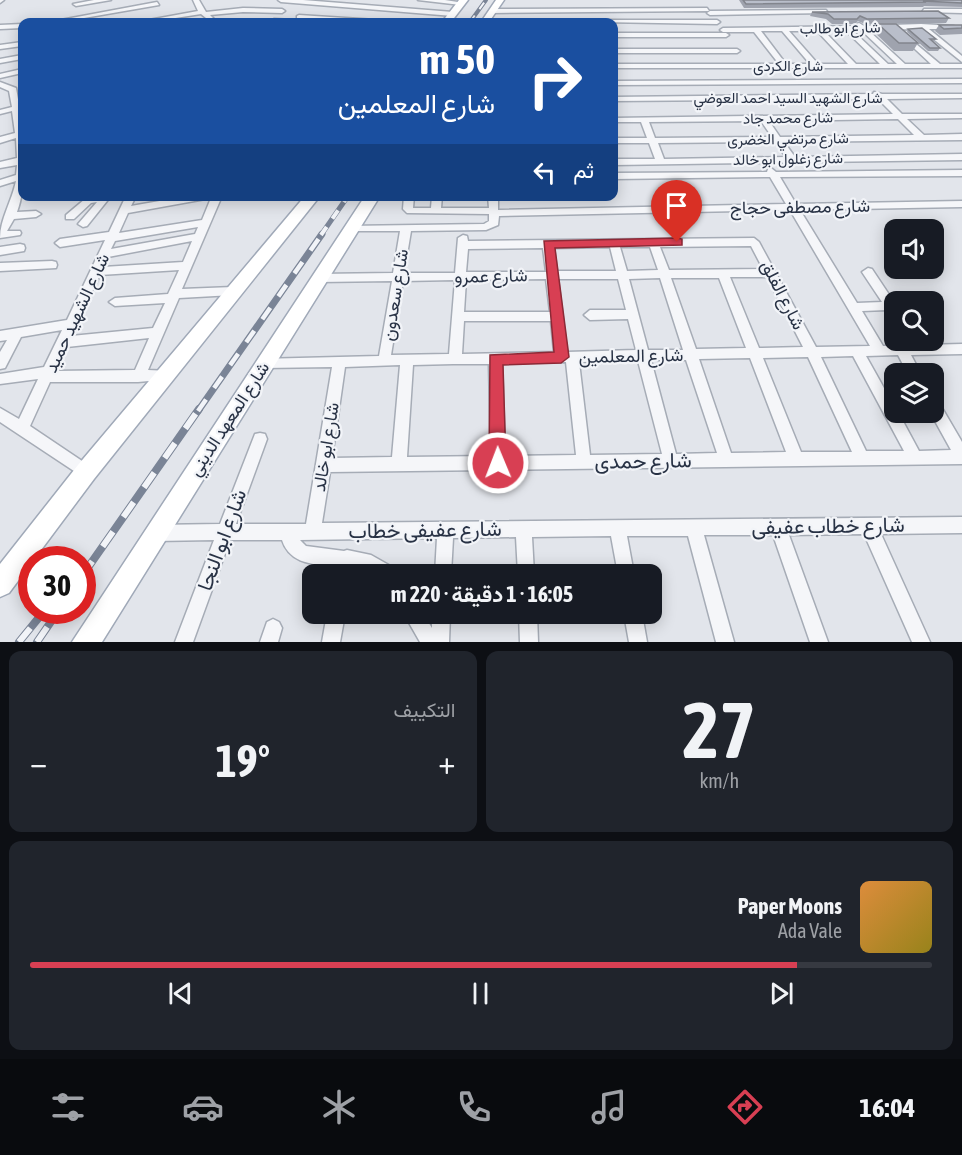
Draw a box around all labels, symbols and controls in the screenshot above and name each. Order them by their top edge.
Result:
street label: شارع ابو طالب [799,18,881,40]
text: 50 m [420,35,495,83]
icon: right [516,42,594,120]
street label: شارع الكردى [753,57,823,77]
text: شارع المعلمين [338,88,495,119]
street label: شارع الشهيد السيد احمد العوضي [693,89,883,111]
street label: شارع محمد جاد [743,108,833,130]
street label: شارع مرتضي الخضرى [727,129,849,153]
street label: شارع زغلول ابو خالد [733,149,843,171]
icon: left [528,156,561,189]
text: ثم [573,157,594,183]
pin [651,180,702,242]
icon: arrive [660,189,693,222]
street label: شارع مصطفى حجاج [730,195,870,220]
map controls [884,219,944,423]
button: sound [884,219,944,279]
street label: شارع سعدون [377,247,414,343]
street label: شارع الشهيد حميد [40,250,115,377]
street label: شارع الفلق [755,257,810,334]
street label: شارع عمرو [454,264,528,289]
button: search [884,291,944,351]
street label: شارع المعلمين [578,344,684,369]
street label: شارع المعهد الديني [184,358,278,482]
button: layers [884,363,944,423]
street label: شارع ابو خالد [308,401,345,493]
position arrow [466,431,530,495]
street label: شارع حمدى [594,447,692,476]
street label: شارع ابو النجا [192,486,253,595]
street label: شارع خطاب عفيفى [751,512,905,541]
street label: شارع عفيفى خطاب [348,516,502,545]
speed limit sign: 30 [18,546,96,624]
text: 16:05 · 1 دقيقة · 220 m [391,581,573,607]
text: 27 [683,685,756,775]
text: التكييف [393,698,456,721]
text: 19° [215,735,270,787]
text: − [30,743,47,781]
text: + [438,743,455,781]
text: km/h [699,769,739,792]
text: Paper Moons [738,893,842,919]
text: Ada Vale [778,919,842,942]
icon: previous [164,977,197,1010]
icon: pause [464,977,497,1010]
icon: next [765,977,798,1010]
icon: filters [47,1086,89,1128]
icon: car [182,1086,224,1128]
icon: climate [318,1086,360,1128]
icon: phone [453,1086,495,1128]
icon: music [588,1086,630,1128]
icon: directions [724,1086,766,1128]
text: 16:04 [859,1092,915,1123]

